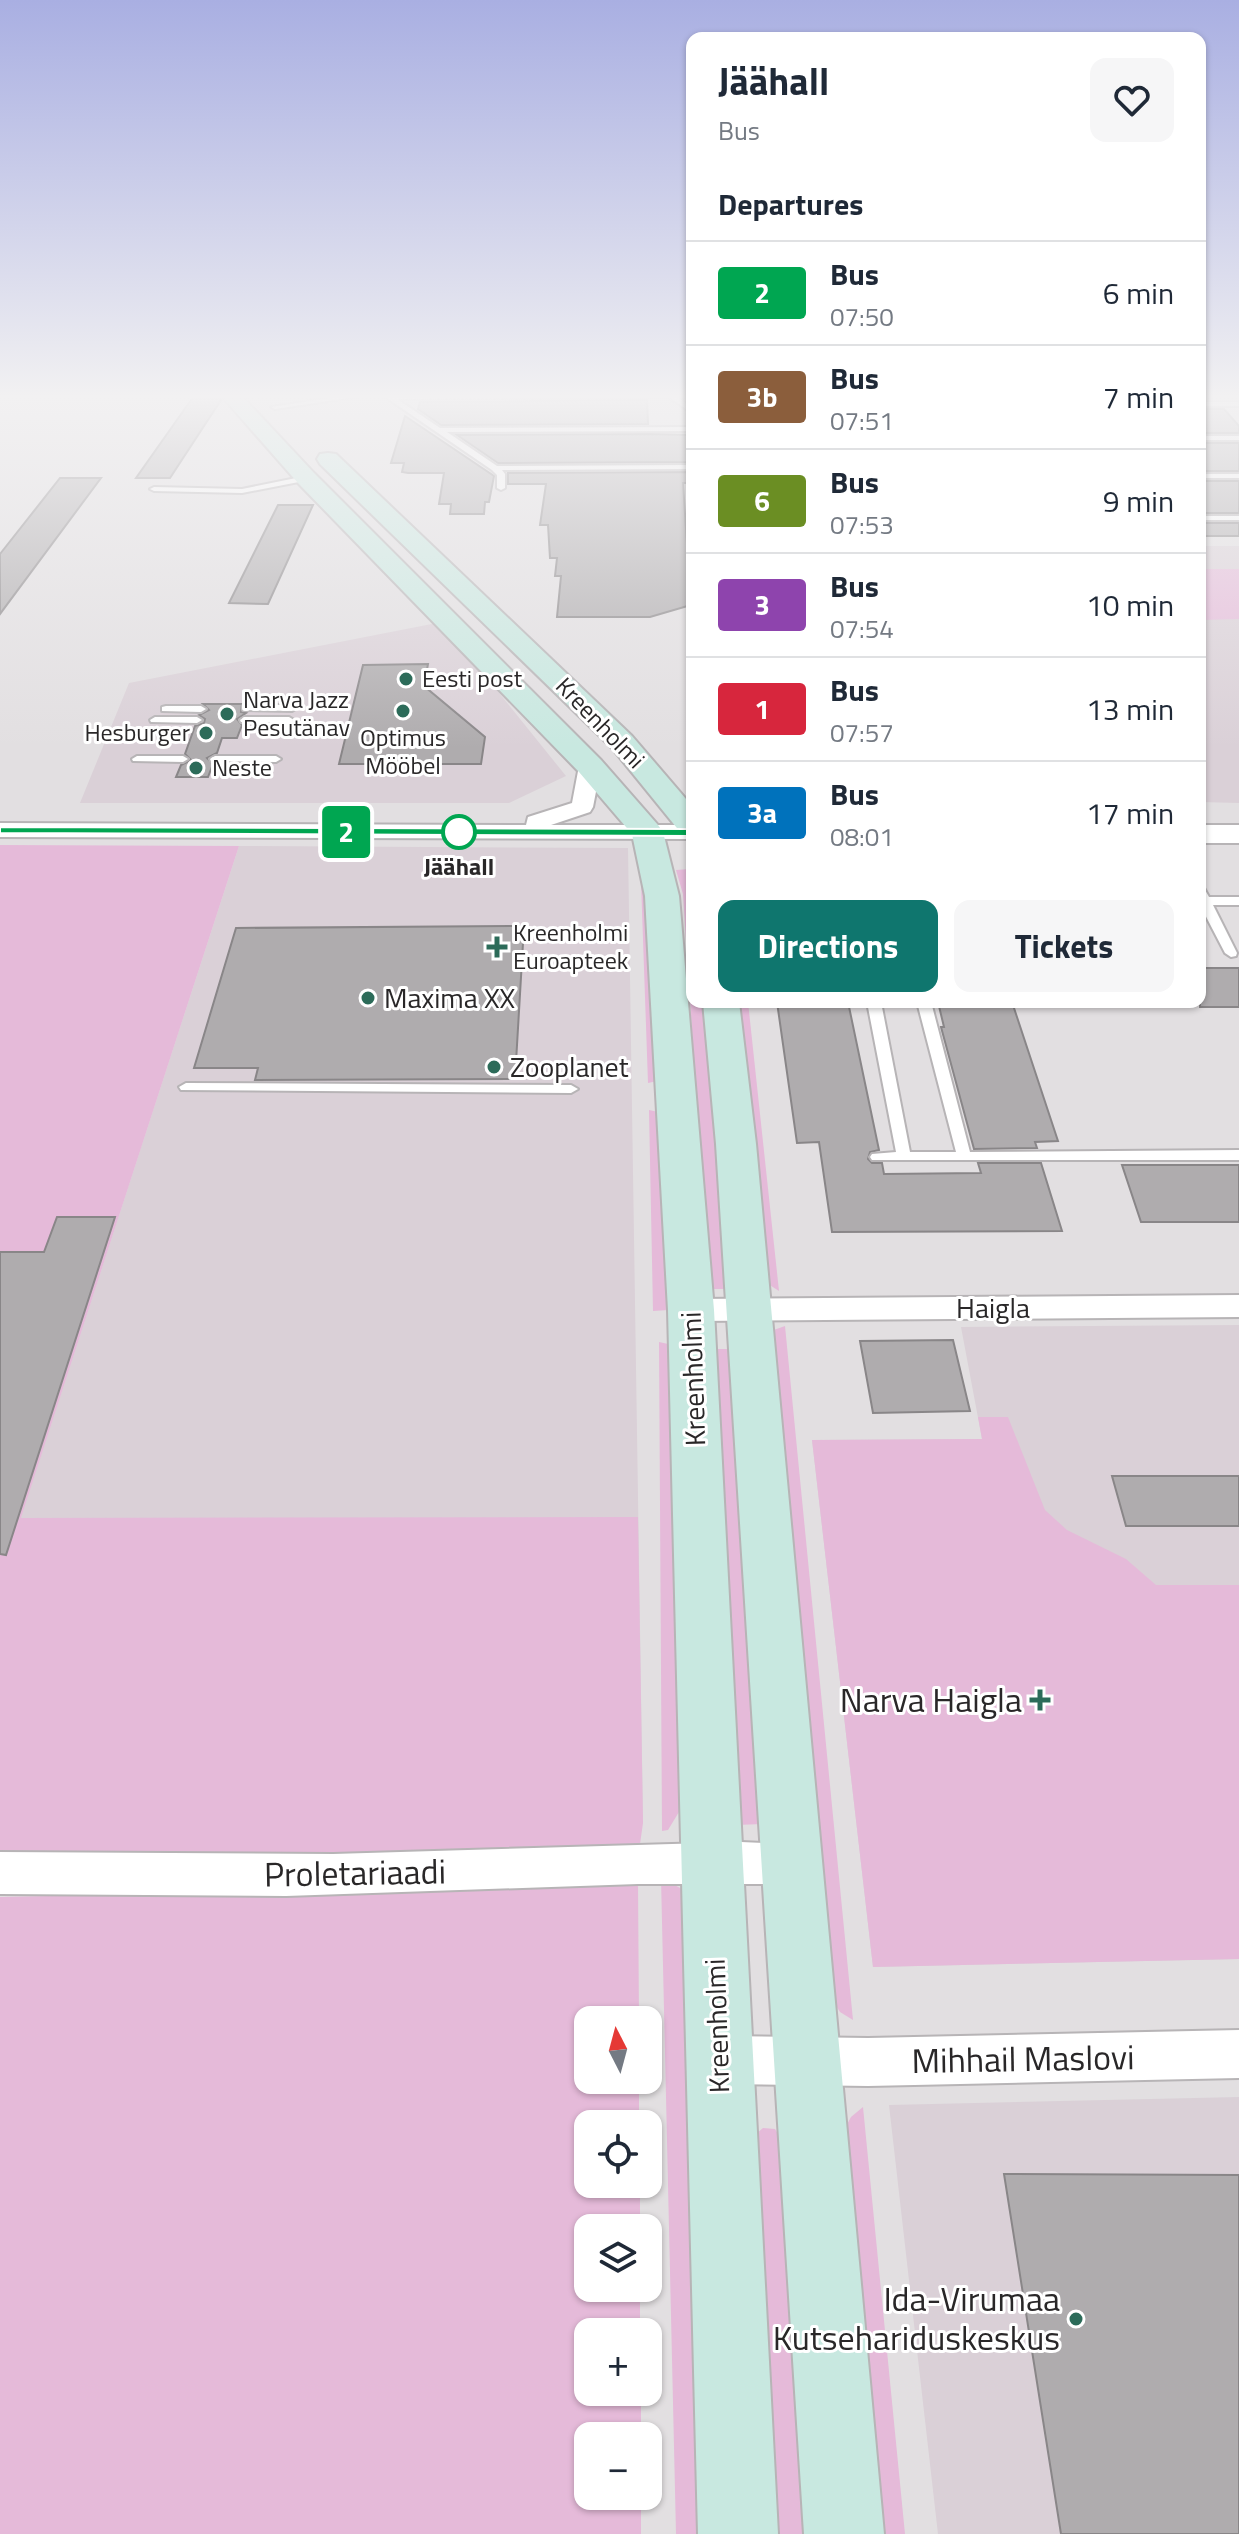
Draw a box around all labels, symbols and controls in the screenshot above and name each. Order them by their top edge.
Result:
text: Jäähall [718,52,829,110]
button: heart [1090,58,1174,142]
text: Bus [718,111,760,150]
text: Departures [718,181,863,227]
text: Bus [830,251,879,297]
text: 6 min [1103,270,1174,316]
text: 2 [754,271,770,314]
text: 07:50 [830,297,894,336]
text: Bus [830,355,879,401]
text: 7 min [1103,374,1174,420]
text: 3b [747,375,777,418]
text: 07:51 [830,401,894,440]
text: Bus [830,459,879,505]
text: 9 min [1103,478,1174,524]
text: 6 [754,479,770,522]
text: 07:53 [830,505,894,544]
text: Bus [830,563,879,609]
text: 10 min [1086,582,1174,628]
text: 3 [754,583,770,626]
text: 07:54 [830,609,894,648]
place label: Eesti post [422,660,523,696]
text: Bus [830,667,879,713]
street label: Kreenholmi [548,668,654,776]
marker: Eesti post [397,670,415,688]
place label: Narva Jazz Pesutänav [243,681,350,745]
text: 13 min [1086,686,1174,732]
text: 1 [754,687,770,730]
marker: Optimus Mööbel [394,702,412,720]
marker: Narva Jazz Pesutänav [218,705,236,723]
text: 07:57 [830,713,894,752]
place label: Hesburger [84,714,190,750]
place label: Optimus Mööbel [360,719,446,783]
marker: Hesburger [197,724,215,742]
place label: Neste [212,749,272,785]
marker: Neste [187,759,205,777]
text: Bus [830,771,879,817]
text: 17 min [1086,790,1174,836]
text: 3a [747,791,777,834]
line badge: 2 [320,806,372,858]
text: 2 [338,810,354,853]
marker: Jäähall [442,815,476,849]
text: 08:01 [830,817,894,856]
place label: Jäähall [424,848,494,884]
button: Directions [718,900,938,992]
button: Tickets [954,900,1174,992]
place label: Kreenholmi Euroapteek [513,914,629,978]
marker: Kreenholmi Euroapteek [488,938,506,956]
place label: Maxima XX [384,976,516,1019]
marker: Maxima XX [359,989,377,1007]
place label: Zooplanet [510,1045,629,1088]
marker: Zooplanet [485,1058,503,1076]
street label: Haigla [956,1286,1030,1329]
street label: Kreenholmi [669,1311,716,1447]
place label: Narva Haigla [840,1673,1022,1725]
marker: Narva Haigla [1029,1689,1051,1711]
street label: Proletariaadi [263,1844,446,1900]
street label: Kreenholmi [693,1958,740,2094]
north arrow [574,2006,662,2094]
map controls [574,2006,662,2510]
street label: Mihhail Maslovi [911,2030,1135,2086]
button: locate [574,2110,662,2198]
button: layers [574,2214,662,2302]
place label: Ida-Virumaa Kutsehariduskeskus [773,2272,1060,2363]
marker: Ida-Virumaa Kutsehariduskeskus [1067,2310,1085,2328]
button: + [574,2318,662,2406]
button: − [574,2422,662,2510]

